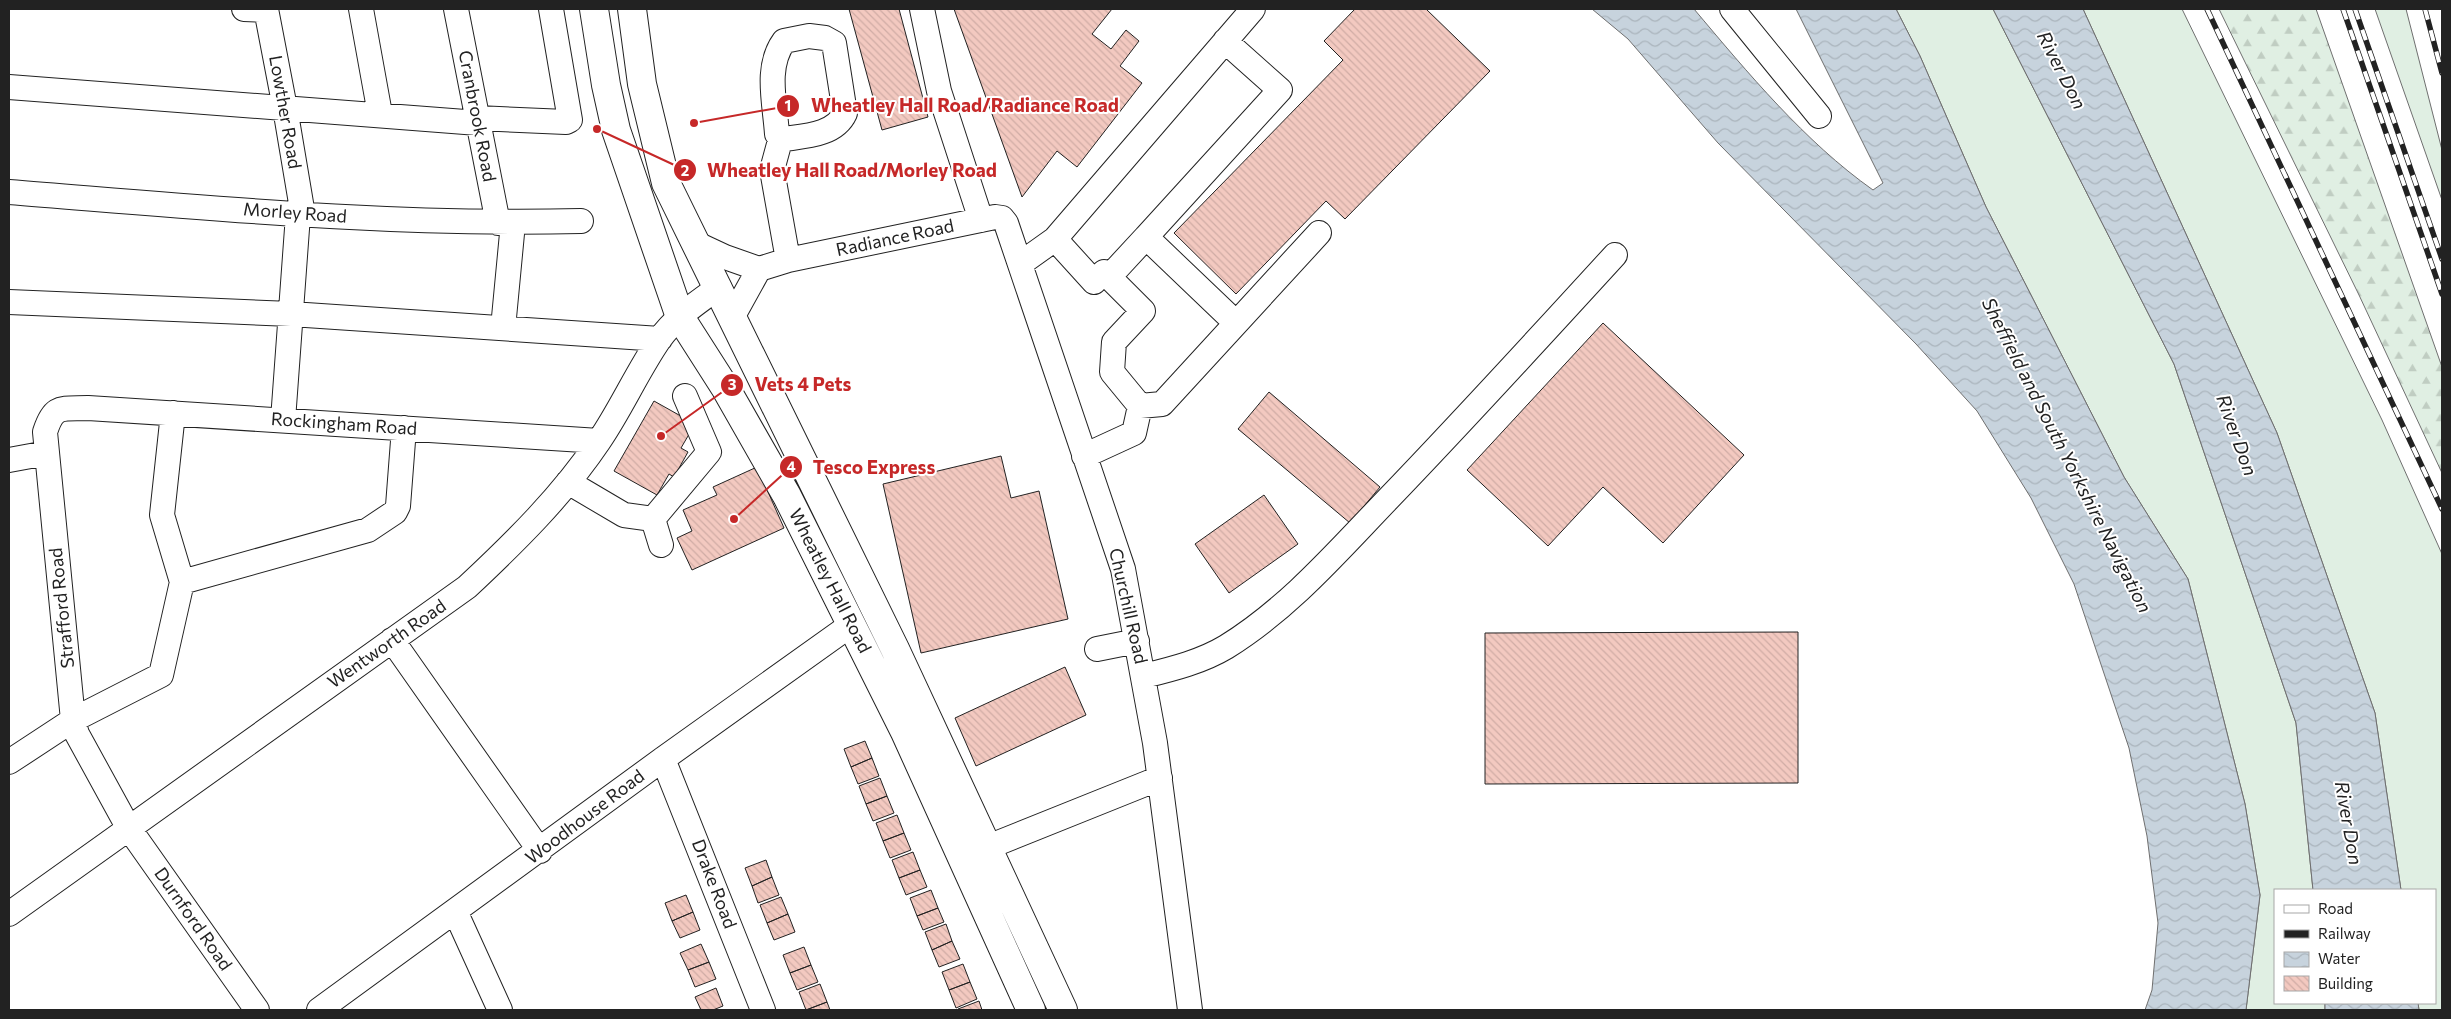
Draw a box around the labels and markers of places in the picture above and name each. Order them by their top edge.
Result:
callout: Wheatley Hall Road/Radiance Road [776,89,1129,123]
callout: Wheatley Hall Road/Morley Road [672,153,1007,187]
callout: Vets 4 Pets [720,368,862,402]
callout: Tesco Express [778,450,946,484]

